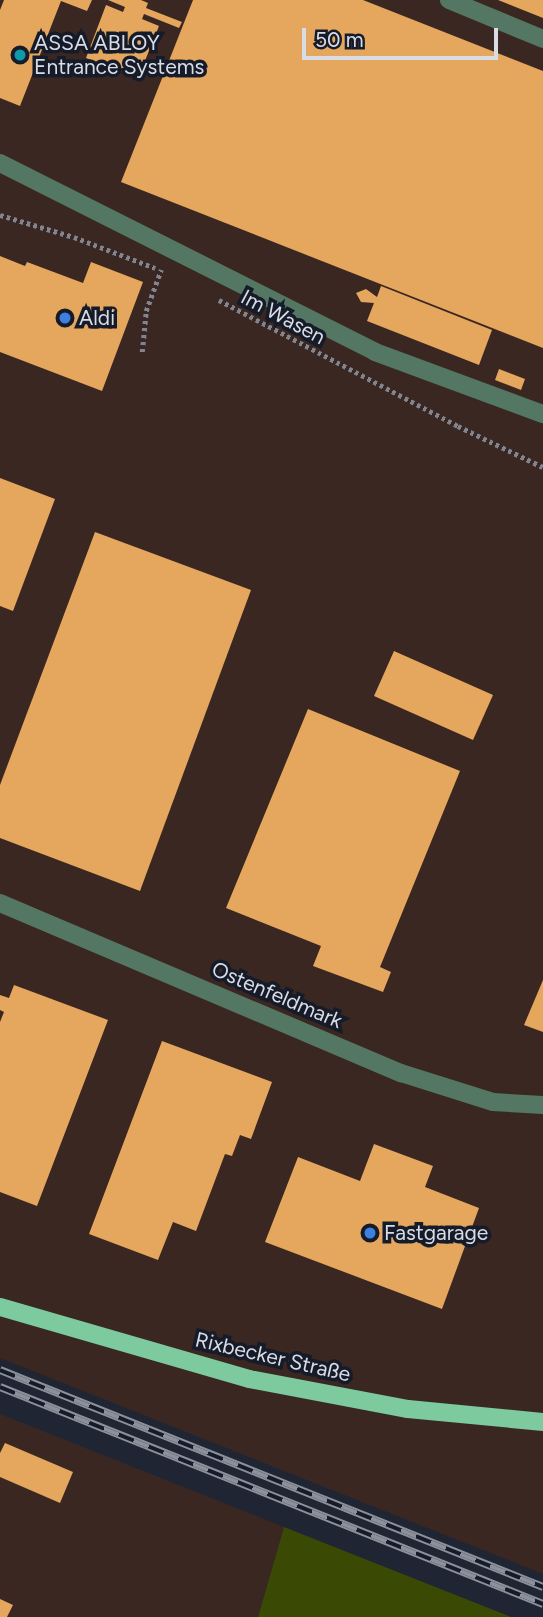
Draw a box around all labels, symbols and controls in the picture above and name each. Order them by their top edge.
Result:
scale bar [305,14,501,58]
text: 50 m [315,27,364,52]
place label: ASSA ABLOY Entrance Systems [34,30,204,80]
marker: ASSA ABLOY Entrance Systems [12,47,28,63]
street label: Im Wasen [237,284,329,350]
place label: Aldi [79,305,115,331]
marker: Aldi [57,310,73,326]
street label: Ostenfeldmark [208,956,346,1034]
place label: Fastgarage [384,1220,488,1246]
marker: Fastgarage [362,1225,378,1241]
street label: Rixbecker Straße [193,1327,353,1387]

